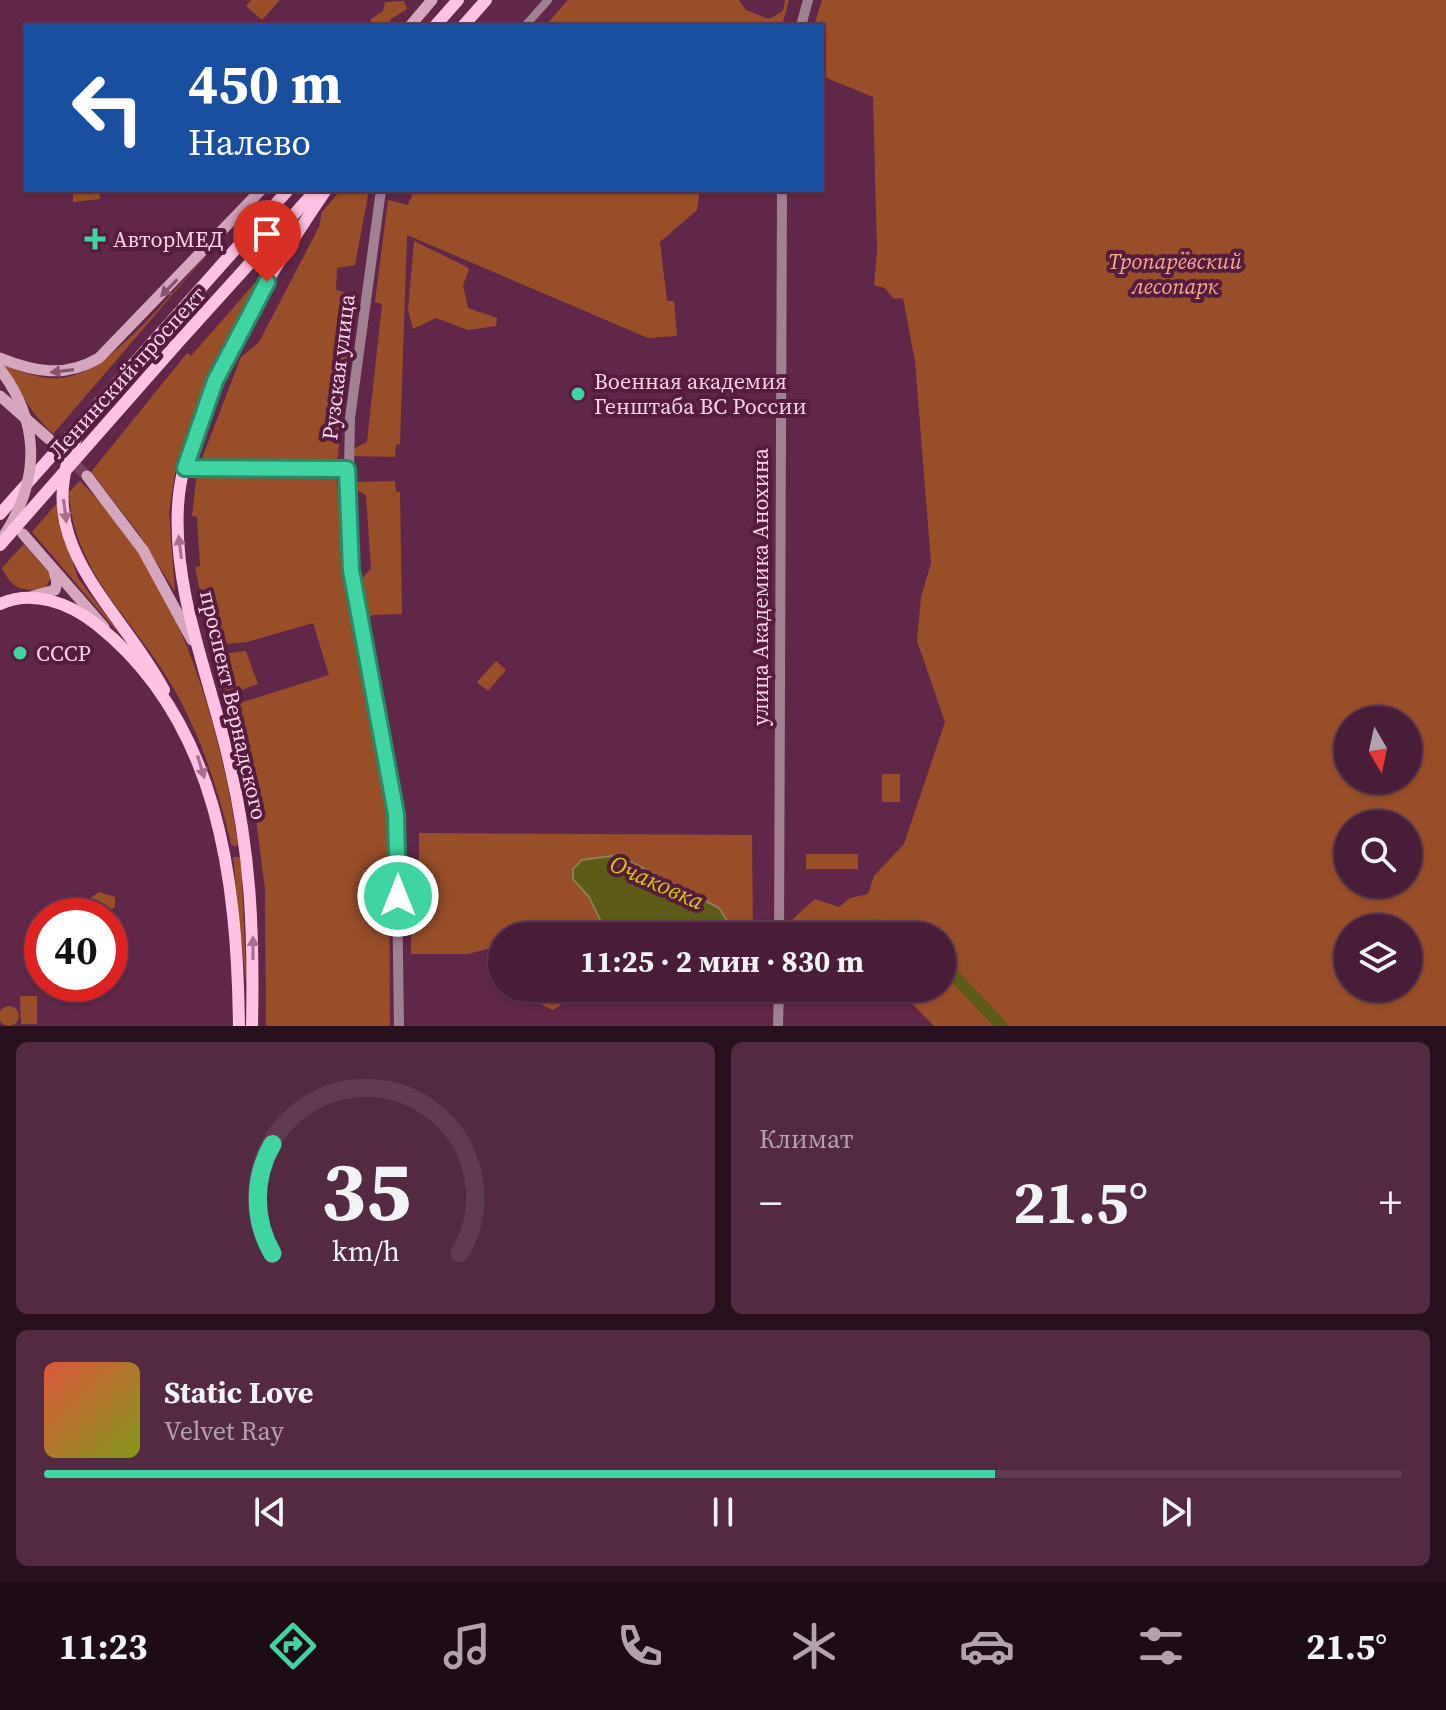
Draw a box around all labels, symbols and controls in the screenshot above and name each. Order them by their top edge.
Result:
text: 450 m [188,45,342,122]
icon: left [56,56,160,160]
text: Налево [188,118,311,167]
pin [233,200,301,282]
icon: arrive [245,212,289,256]
place label: АвторМЕД [113,224,223,254]
marker: АвторМЕД [84,228,106,250]
park label: Тропарёвский лесопарк [1108,246,1242,301]
one-way arrow [161,278,179,297]
street label: Ленинский проспект [42,279,213,464]
street label: Рузская улица [314,292,362,442]
one-way arrow [50,364,75,377]
place label: Военная академия Генштаба ВС России [594,366,807,421]
marker: Военная академия Генштаба ВС России [569,385,587,403]
street label: улица Академика Анохина [745,447,775,726]
one-way arrow [59,499,72,524]
one-way arrow [173,534,186,559]
street label: проспект Вернадского [193,587,275,823]
place label: СССР [36,638,91,668]
marker: СССР [11,644,29,662]
north arrow [1334,706,1422,794]
map controls [1334,706,1422,1002]
one-way arrow [196,755,208,779]
button: search [1334,810,1422,898]
water label: Очаковка [605,847,710,918]
position arrow [356,854,440,938]
speed limit sign: 40 [24,898,128,1002]
button: layers [1334,914,1422,1002]
one-way arrow [247,935,259,960]
text: 11:25 · 2 мин · 830 m [580,941,864,982]
text: Климат [759,1121,853,1157]
text: 35 [320,1134,411,1248]
text: 21.5° [1013,1161,1148,1243]
text: − [759,1172,782,1233]
text: + [1379,1172,1402,1233]
text: km/h [331,1231,400,1271]
text: Static Love [164,1372,313,1413]
text: Velvet Ray [164,1413,284,1449]
icon: previous [248,1490,292,1534]
icon: pause [701,1490,745,1534]
icon: next [1154,1490,1198,1534]
icon: directions [265,1618,321,1674]
icon: music [439,1618,495,1674]
icon: phone [612,1618,668,1674]
icon: climate [786,1618,842,1674]
icon: car [959,1618,1015,1674]
icon: filters [1133,1618,1189,1674]
text: 11:23 [59,1622,148,1671]
text: 21.5° [1306,1622,1387,1671]

